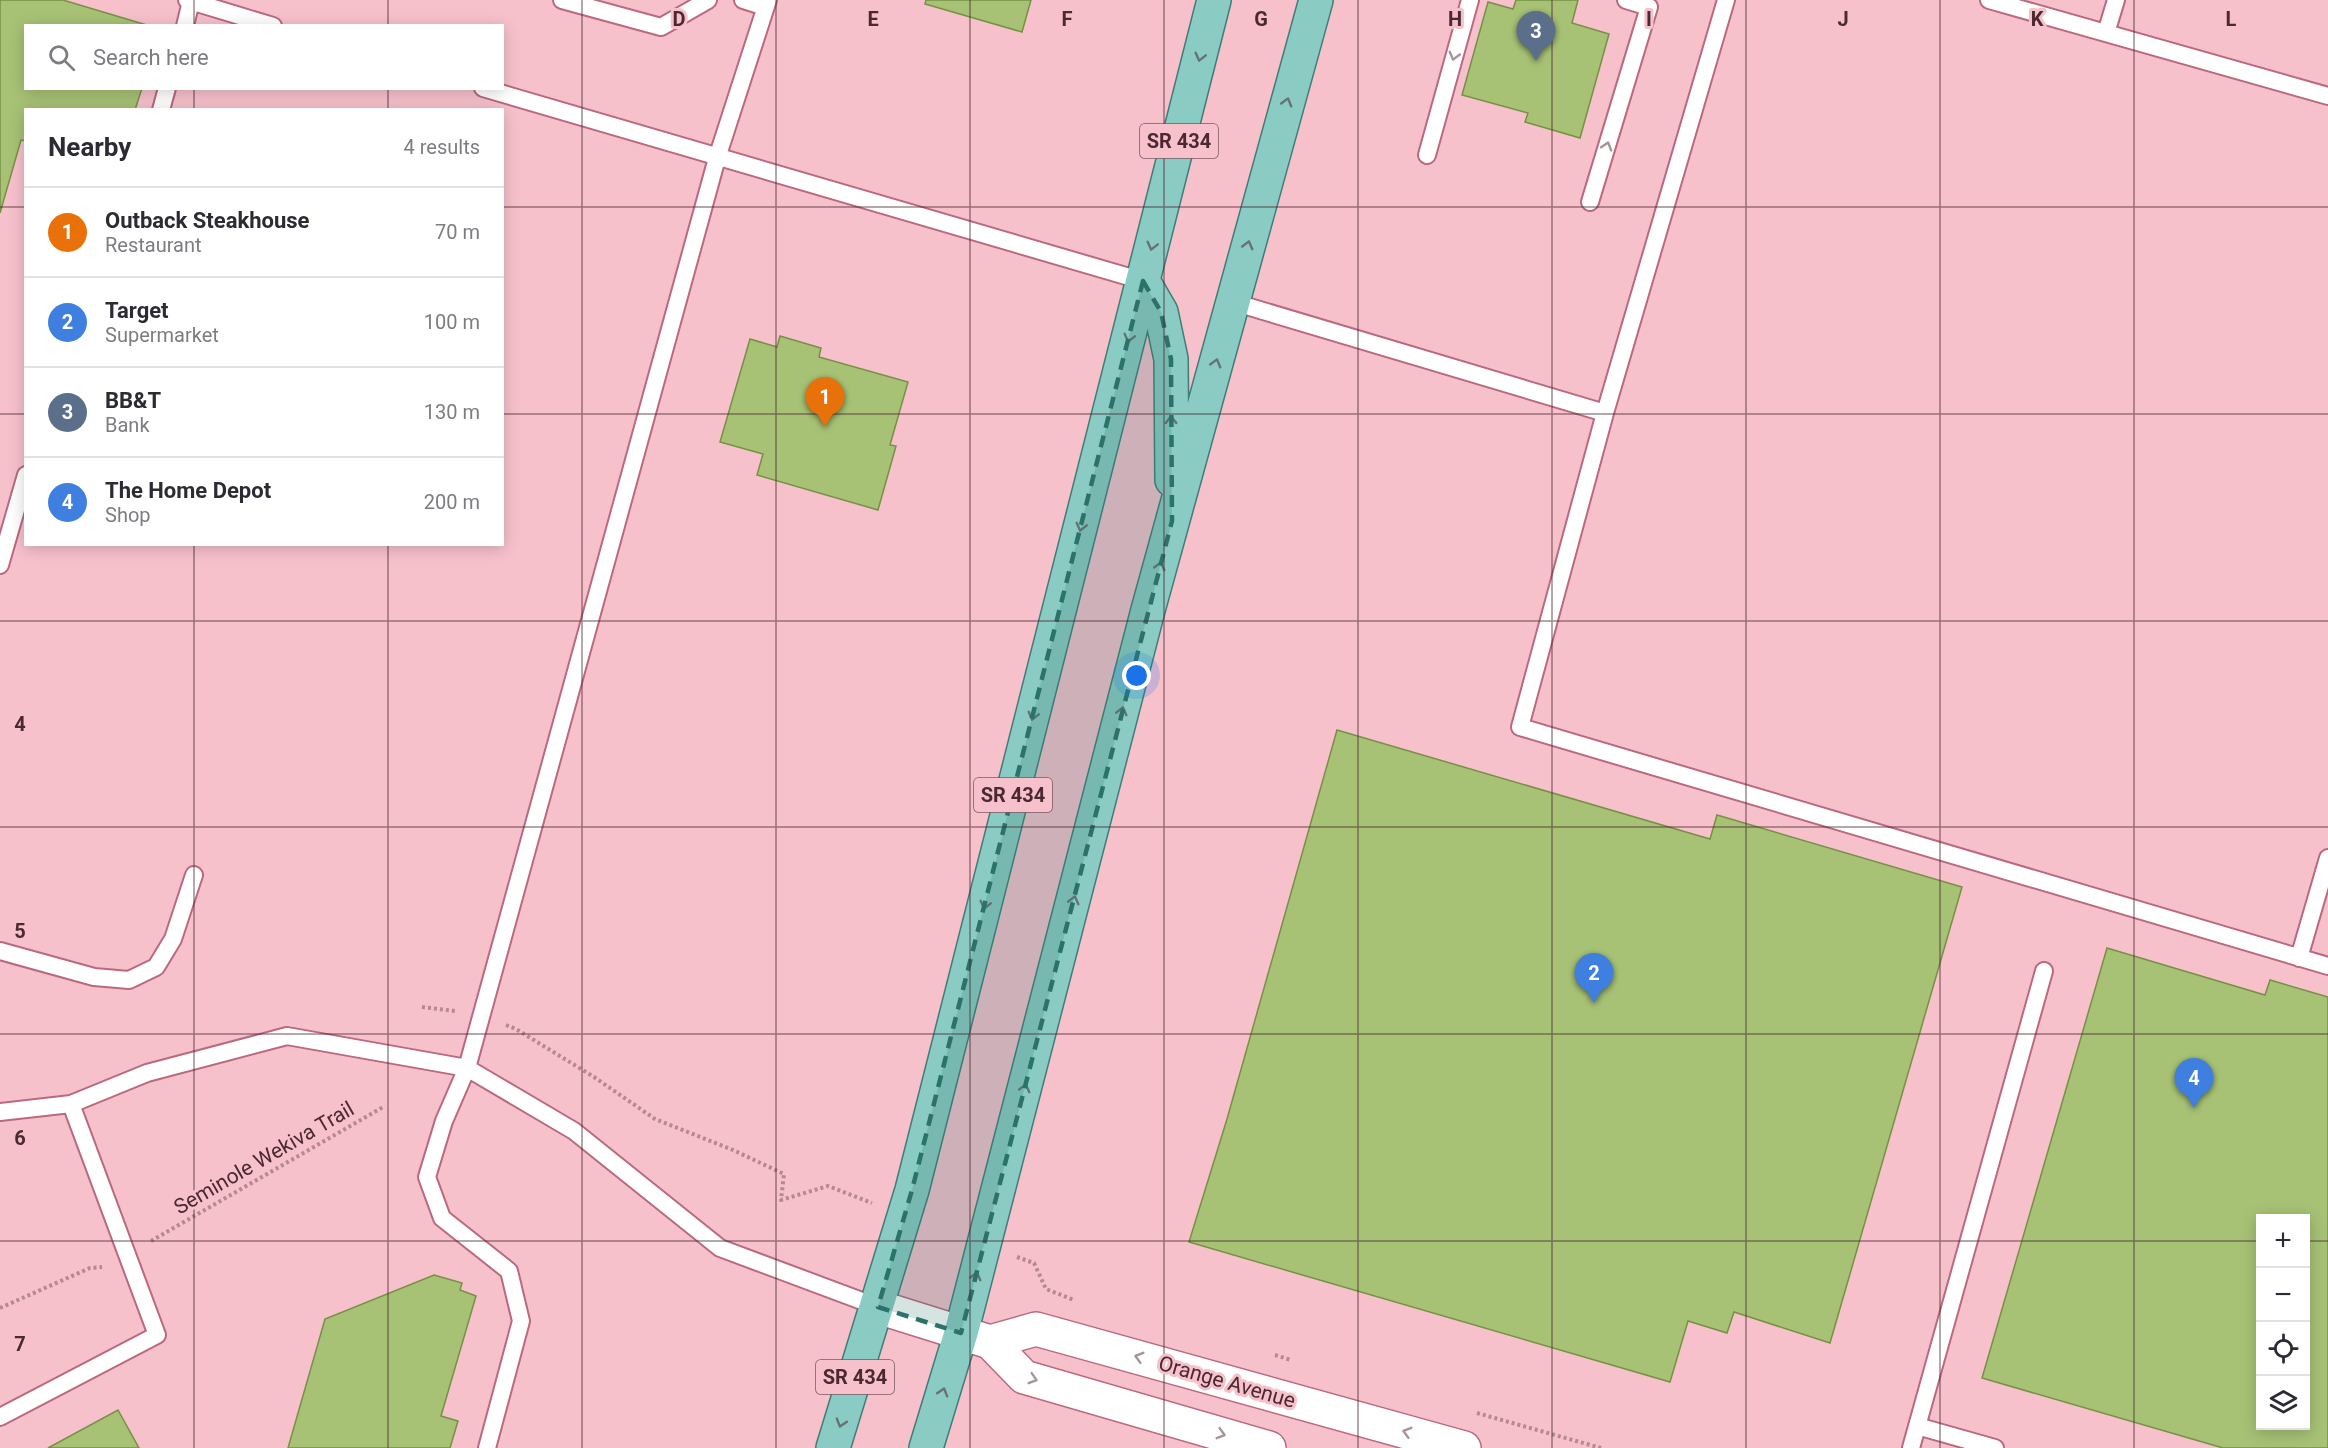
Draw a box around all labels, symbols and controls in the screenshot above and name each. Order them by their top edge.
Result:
text: D [673,7,686,31]
text: E [867,7,879,31]
text: F [1062,7,1073,31]
text: G [1254,7,1268,31]
text: H [1448,7,1462,31]
text: I [1646,7,1652,31]
text: J [1837,7,1849,31]
text: K [2031,7,2044,31]
text: L [2226,7,2237,31]
pin: 3 [1516,11,1556,61]
search box [24,24,504,90]
icon: search [45,41,78,74]
text: Search here [93,45,209,70]
one-way arrow [1449,50,1461,61]
one-way arrow [1194,52,1207,62]
one-way arrow [1280,97,1293,107]
road number: SR 434 [1140,124,1218,158]
text: Nearby [48,132,131,162]
text: 4 results [404,135,480,159]
one-way arrow [1600,141,1612,151]
text: Outback Steakhouse [105,208,309,233]
text: 1 [62,220,73,244]
text: 70 m [435,220,480,244]
text: Restaurant [105,233,202,257]
one-way arrow [1241,240,1253,251]
one-way arrow [1147,241,1160,251]
text: Target [105,298,169,323]
text: 2 [62,310,73,334]
text: 100 m [424,310,480,334]
text: Supermarket [105,323,219,347]
one-way arrow [1123,333,1136,343]
one-way arrow [1208,359,1221,369]
pin: 1 [806,378,844,427]
text: BB&T [105,388,161,413]
text: 3 [62,400,73,424]
text: 130 m [424,400,480,424]
text: Bank [105,413,150,437]
one-way arrow [1165,416,1177,425]
text: The Home Depot [105,478,271,503]
text: 4 [62,490,73,514]
text: 200 m [424,490,480,514]
text: Shop [105,503,151,527]
one-way arrow [1075,522,1088,532]
one-way arrow [1152,561,1165,571]
your location [1122,661,1151,690]
one-way arrow [1115,707,1128,717]
one-way arrow [1027,711,1040,721]
text: 4 [14,712,26,736]
road number: SR 434 [974,778,1052,812]
one-way arrow [1067,896,1080,906]
one-way arrow [979,900,992,910]
text: 5 [14,919,26,943]
pin: 2 [1574,954,1614,1003]
pin: 4 [2174,1058,2214,1108]
one-way arrow [1018,1083,1031,1093]
street label: Seminole Wekiva Trail [170,1097,358,1219]
text: 6 [14,1126,26,1150]
map controls [2256,1214,2310,1430]
button: + [2256,1214,2310,1268]
button: − [2256,1268,2310,1322]
one-way arrow [969,1271,981,1282]
button: locate [2256,1322,2310,1376]
text: 7 [14,1332,26,1356]
street label: Orange Avenue [1156,1351,1298,1413]
one-way arrow [1134,1352,1145,1364]
road number: SR 434 [816,1360,894,1394]
one-way arrow [1028,1372,1038,1384]
button: layers [2256,1376,2310,1430]
one-way arrow [936,1387,948,1398]
one-way arrow [836,1417,848,1428]
one-way arrow [1215,1427,1225,1439]
one-way arrow [1402,1427,1413,1439]

